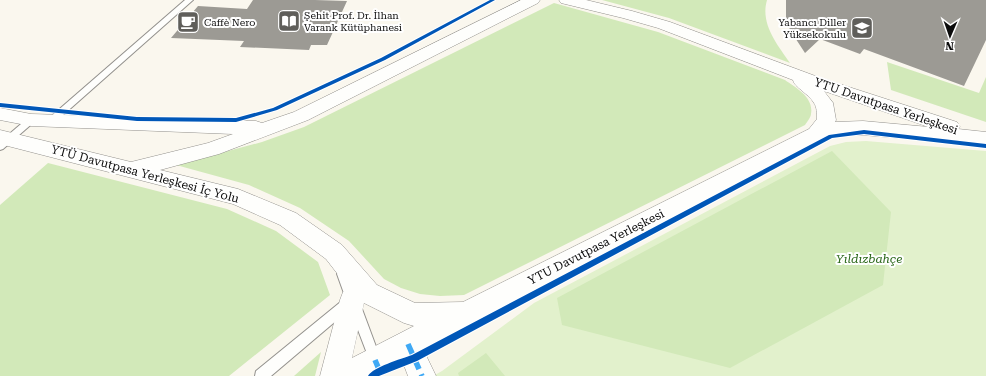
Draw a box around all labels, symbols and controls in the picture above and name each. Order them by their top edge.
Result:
library icon: Şehit Prof. Dr. İlhan Varank Kütüphanesi [276,8,302,34]
cafe icon: Caffè Nero [175,9,201,35]
place label: Şehit Prof. Dr. İlhan Varank Kütüphanesi [304,10,402,33]
school or university icon: Yabancı Diller Yüksekokulu [849,15,875,41]
north arrow [930,16,970,56]
place label: Caffè Nero [204,17,255,28]
place label: Yabancı Diller Yüksekokulu [778,17,847,40]
text: N [945,39,954,52]
street label: YTU Davutpasa Yerleşkesi [812,75,960,137]
street label: YTÜ Davutpasa Yerleşkesi İç Yolu [49,142,241,206]
street label: YTU Davutpasa Yerleşkesi [525,206,667,288]
park label: Yıldızbahçe [836,252,902,266]

